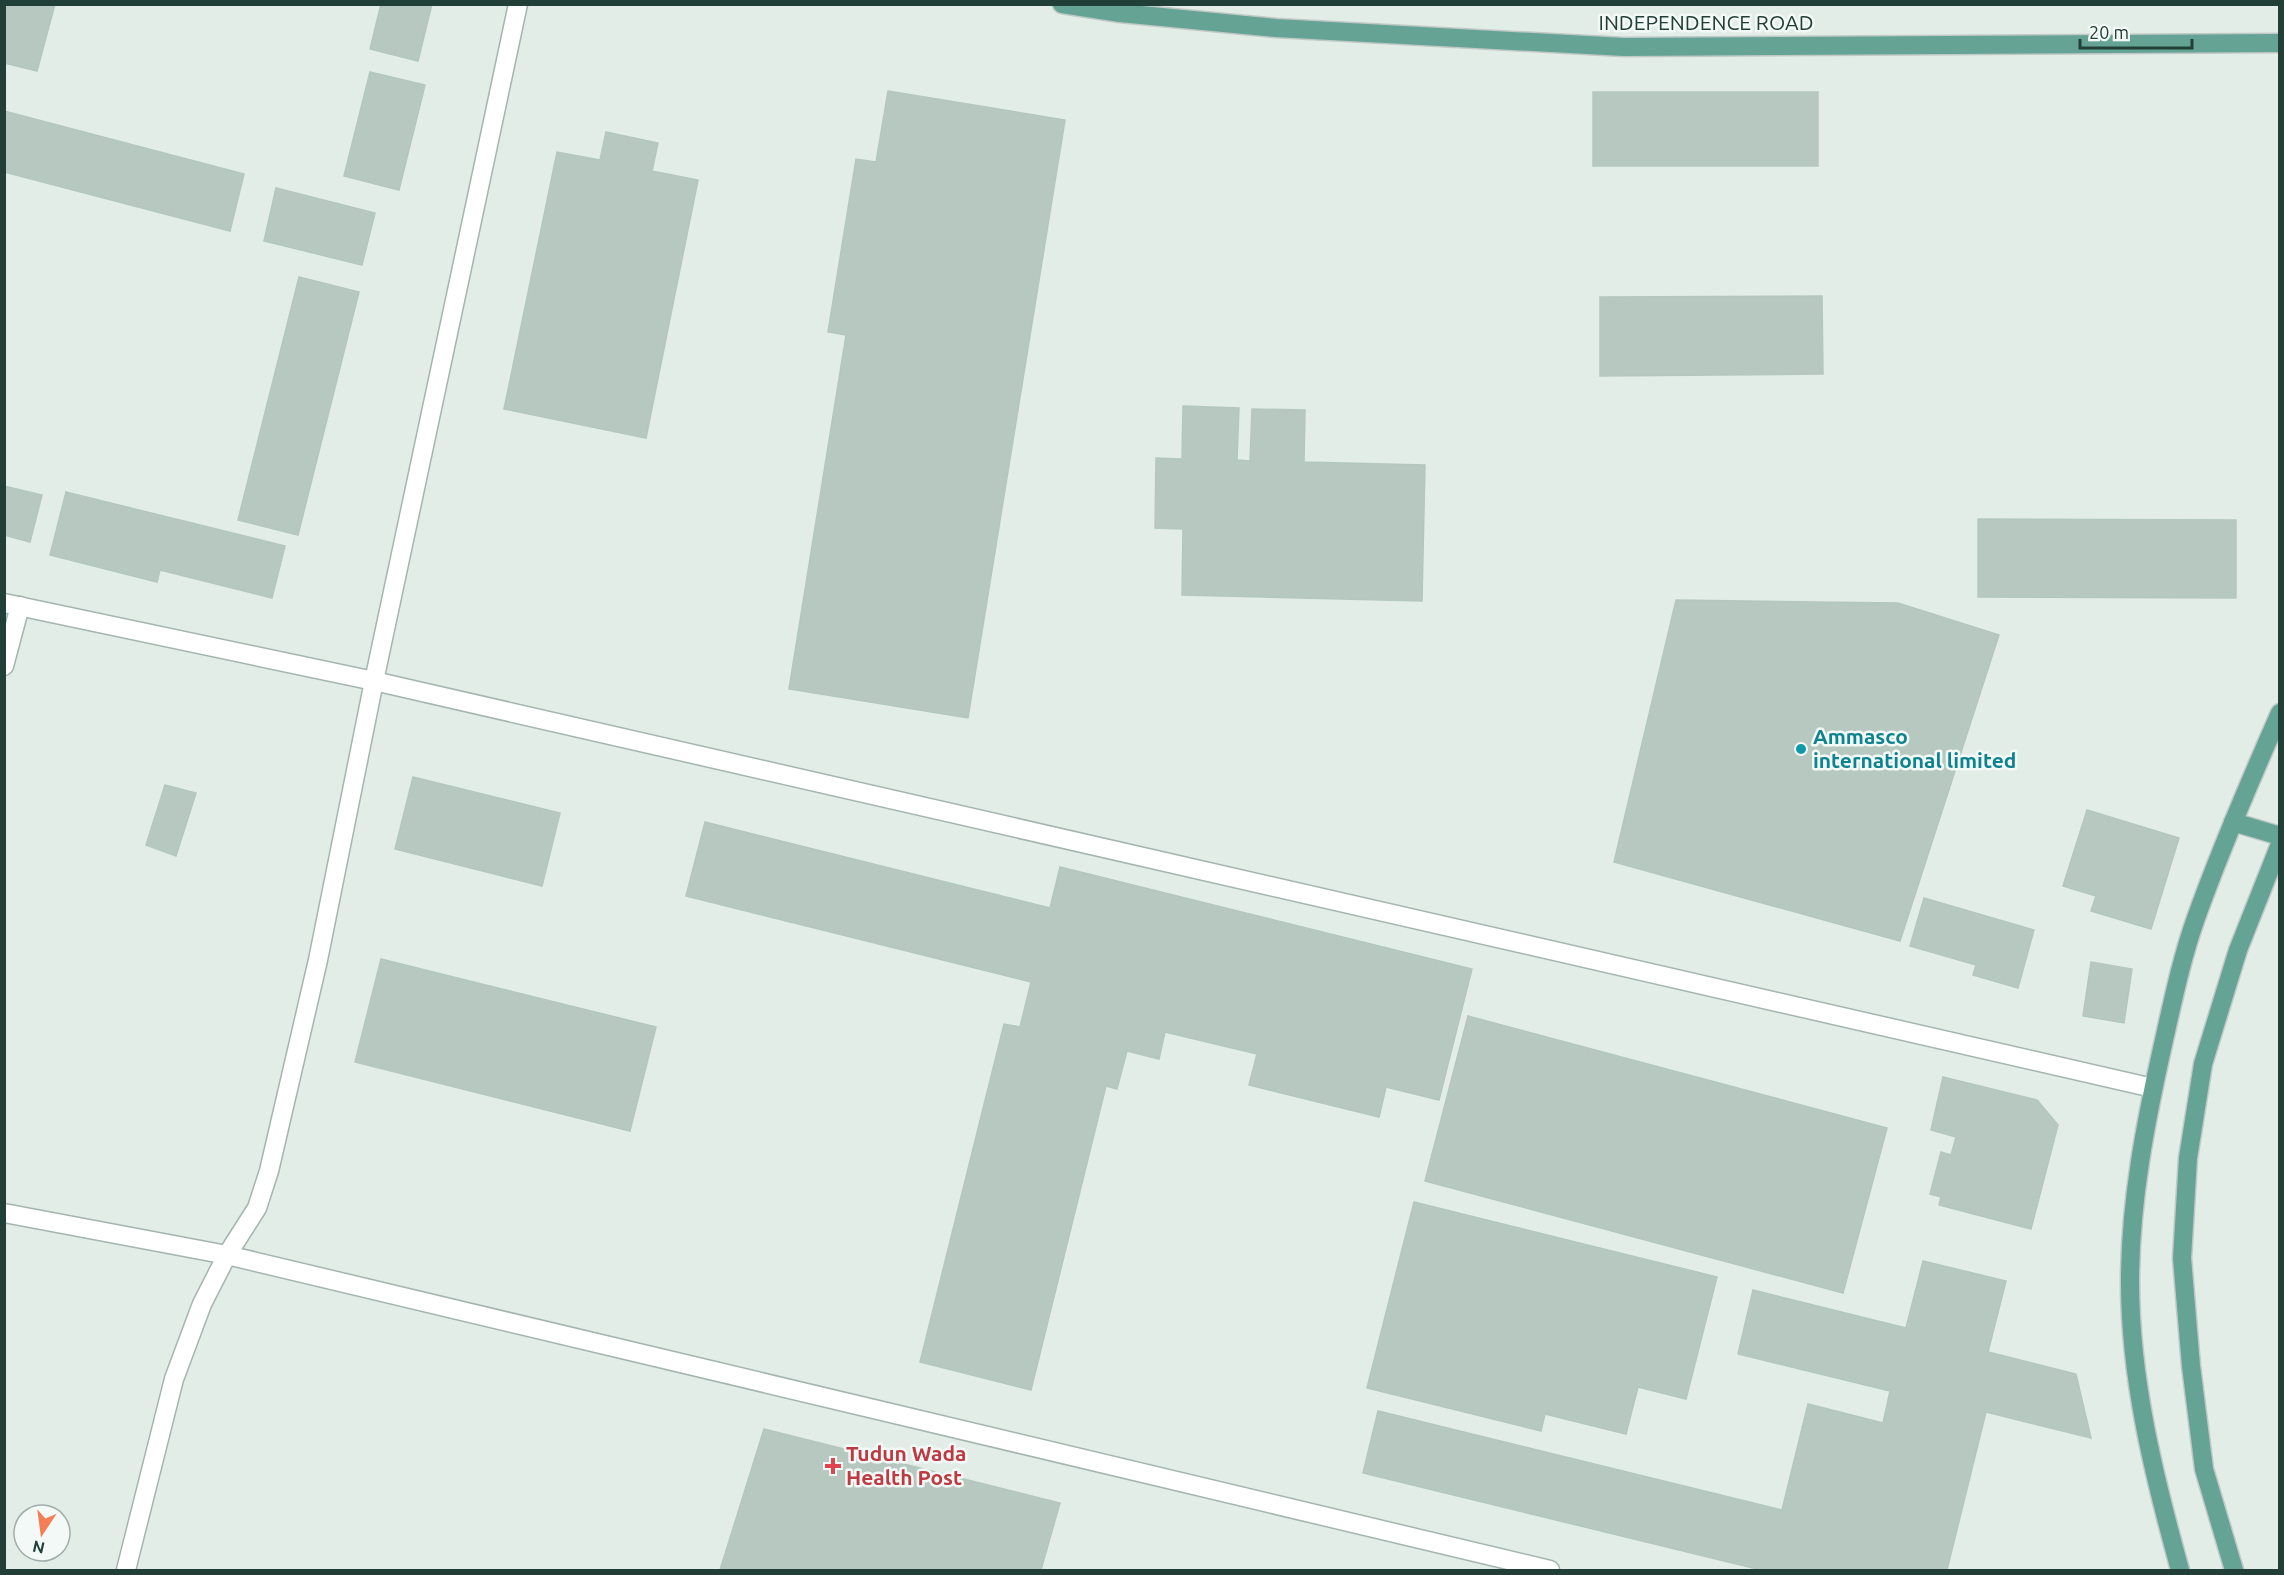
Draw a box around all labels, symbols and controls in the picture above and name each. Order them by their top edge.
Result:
street label: INDEPENDENCE ROAD [1599,10,1814,34]
scale bar [2080,12,2192,50]
text: 20 m [2089,22,2129,42]
place label: Ammasco international limited [1813,724,2016,772]
marker: Ammasco international limited [1794,742,1808,756]
place label: Tudun Wada Health Post [846,1441,966,1489]
marker: Tudun Wada Health Post [824,1457,842,1475]
north arrow [12,1503,72,1563]
text: N [31,1538,46,1558]

